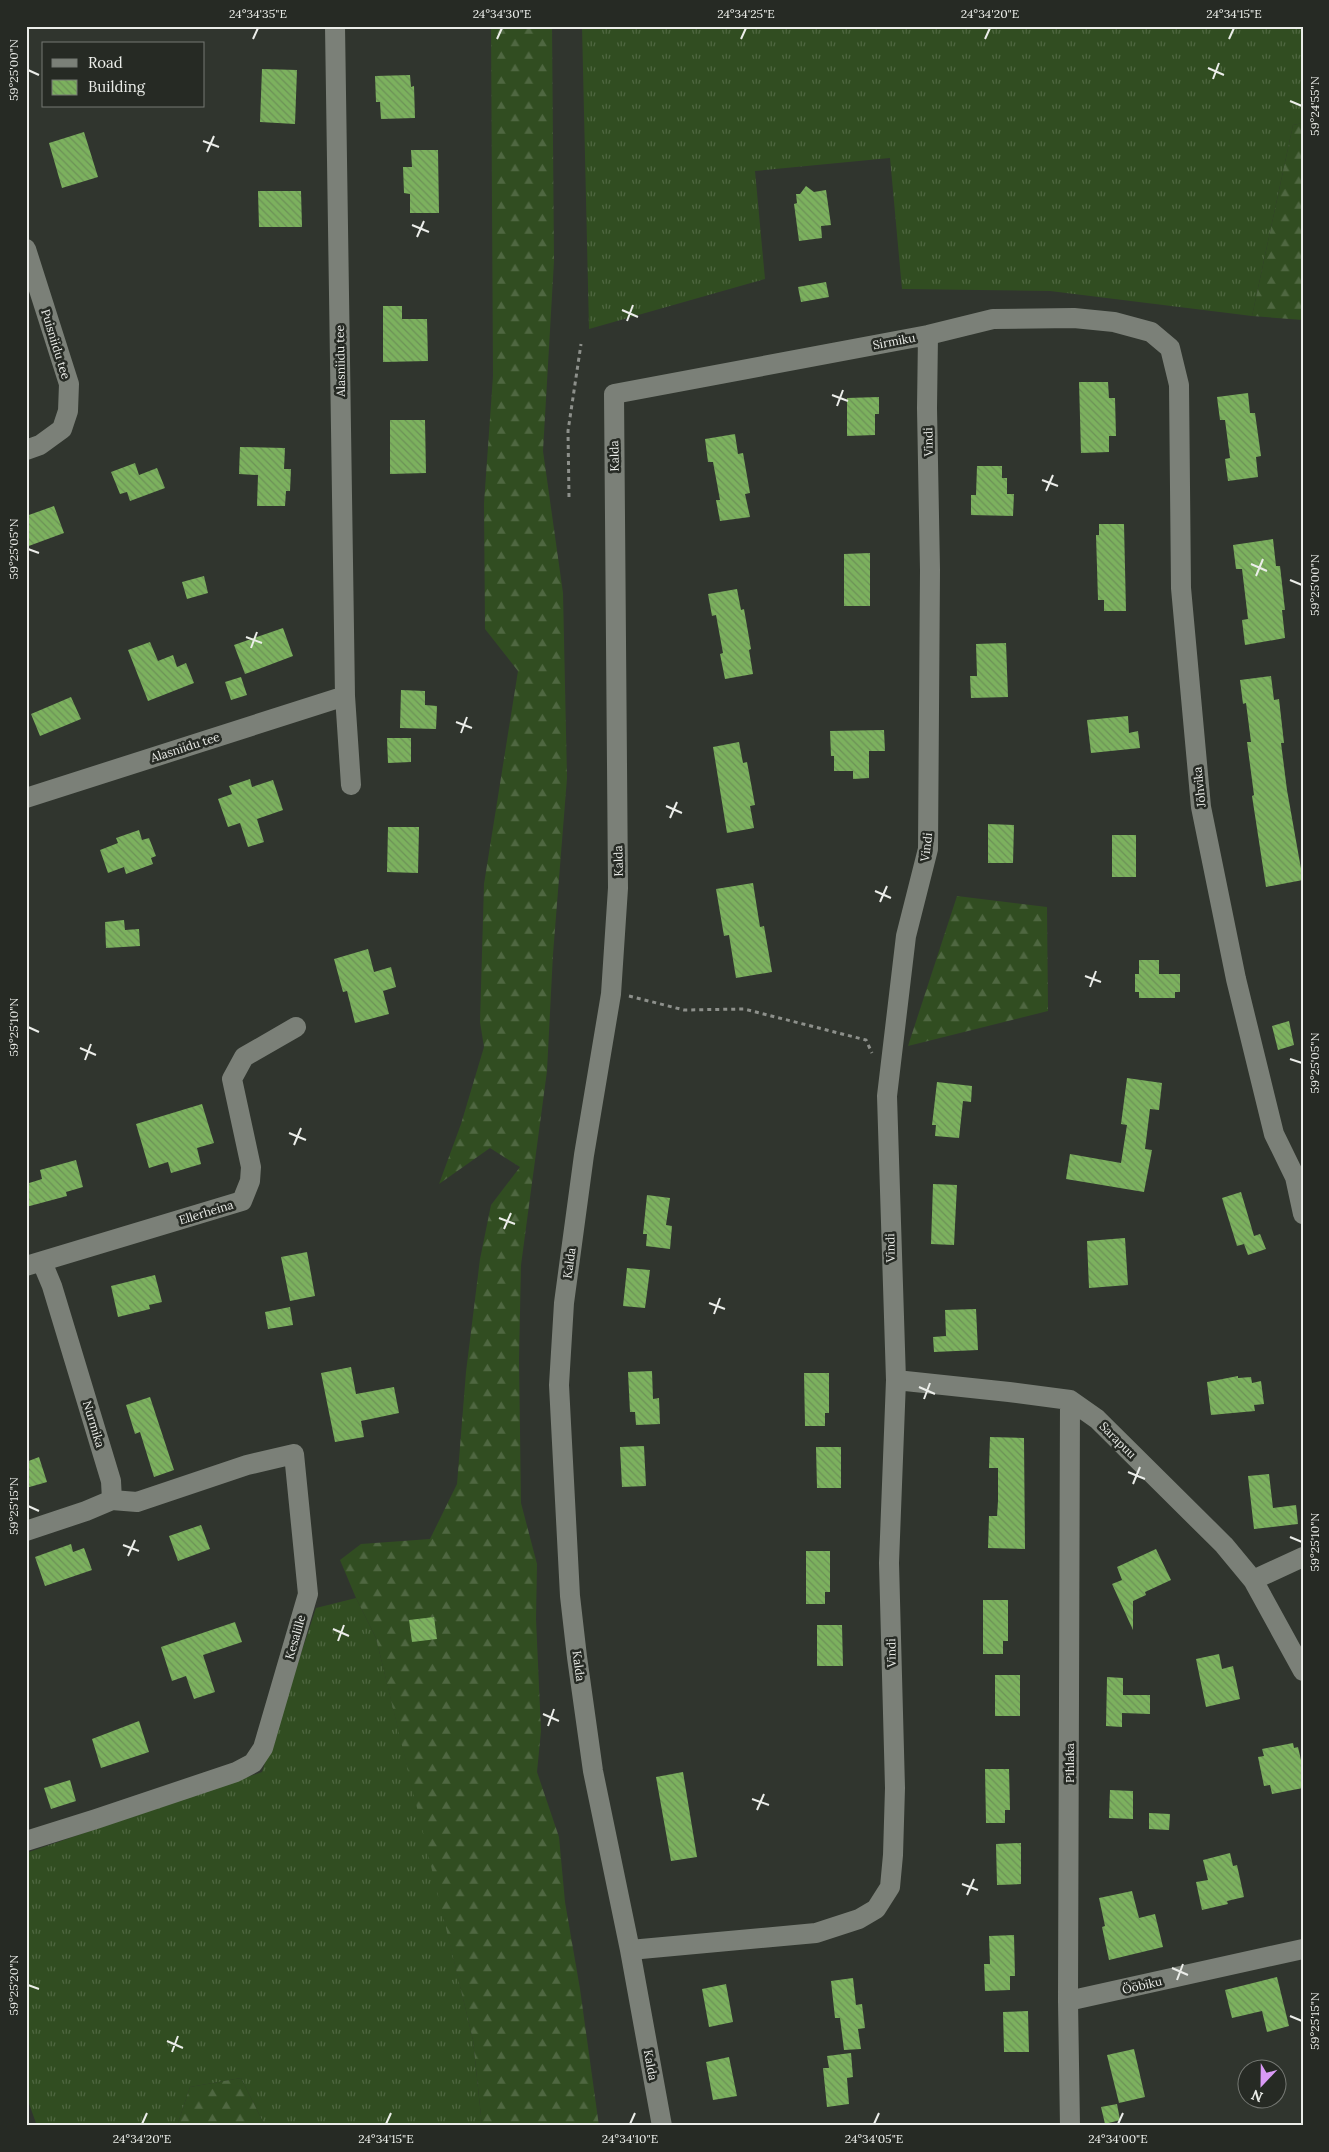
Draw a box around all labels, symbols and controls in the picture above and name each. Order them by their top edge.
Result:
text: 24°34'35"E [229,6,287,21]
text: 24°34'30"E [473,6,531,21]
text: 24°34'25"E [717,6,775,21]
text: 24°34'20"E [961,6,1019,21]
text: 24°34'15"E [1206,6,1262,21]
text: 59°25'00"N [6,39,21,101]
legend [42,42,205,108]
text: Road [88,53,123,72]
text: 59°24'55"N [1307,76,1322,136]
text: Building [88,77,146,96]
street label: Puisniidu tee [38,307,74,381]
street label: Alasniidu tee [332,325,348,398]
street label: Sirmiku [871,330,917,352]
street label: Vindi [920,427,936,458]
street label: Kalda [606,440,622,472]
text: 59°25'05"N [6,518,21,580]
text: 59°25'00"N [1307,554,1322,616]
street label: Alasniidu tee [148,729,222,766]
street label: Jõhvika [1189,766,1209,809]
street label: Vindi [917,832,935,863]
street label: Kalda [610,845,626,877]
text: 59°25'10"N [6,998,21,1056]
text: 59°25'05"N [1307,1032,1322,1094]
street label: Ellerheina [177,1197,235,1227]
street label: Vindi [882,1233,898,1264]
street label: Kalda [559,1247,579,1279]
street label: Nurmika [80,1399,108,1449]
street label: Sarapuu [1097,1419,1139,1461]
text: 59°25'15"N [6,1477,21,1535]
text: 59°25'10"N [1307,1513,1322,1571]
street label: Kesalille [281,1612,309,1661]
street label: Vindi [883,1638,899,1669]
street label: Kalda [569,1650,589,1682]
street label: Pihlaka [1062,1743,1077,1783]
text: 59°25'20"N [6,1954,21,2016]
street label: Ööbiku [1121,1973,1163,1997]
text: 59°25'15"N [1307,1992,1322,2050]
street label: Kalda [641,2048,661,2082]
north arrow [1236,2060,1286,2110]
text: N [1249,2086,1266,2106]
text: 24°34'20"E [113,2131,171,2146]
text: 24°34'15"E [358,2131,414,2146]
text: 24°34'10"E [602,2131,658,2146]
text: 24°34'05"E [845,2131,903,2146]
text: 24°34'00"E [1088,2131,1148,2146]

